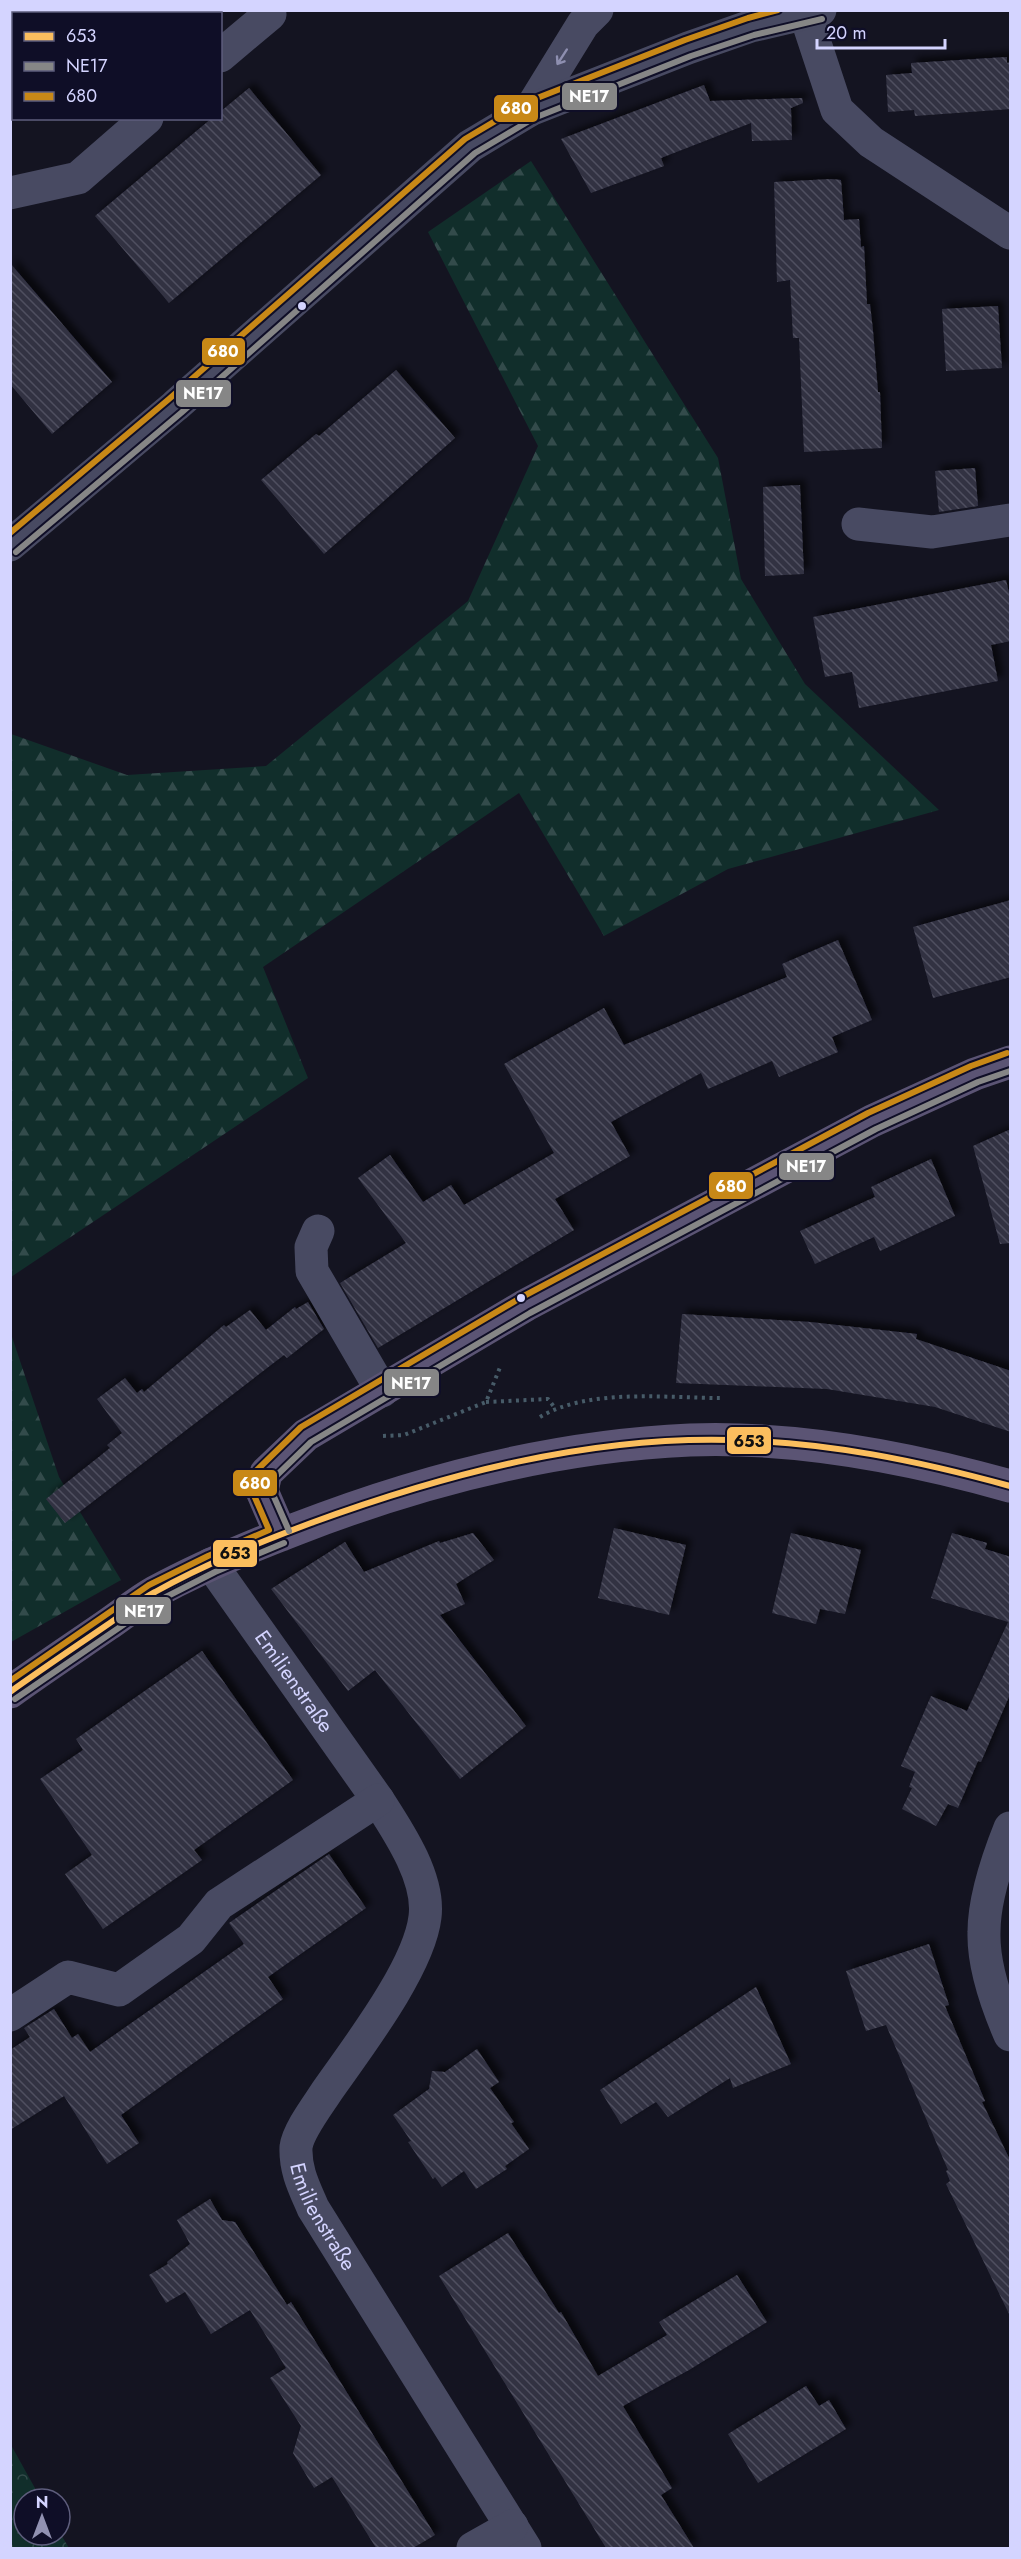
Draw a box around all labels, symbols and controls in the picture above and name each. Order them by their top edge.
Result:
legend [12,12,222,120]
scale bar [817,12,944,50]
text: 20 m [826,20,866,46]
text: 653 [66,23,97,49]
one-way arrow [556,48,568,65]
text: NE17 [66,53,108,79]
line badge: NE17 [561,82,618,111]
text: 680 [66,83,97,109]
text: NE17 [569,85,609,108]
line badge: 680 [493,94,539,123]
text: 680 [500,97,532,120]
unlabelled marker [296,300,308,312]
line badge: 680 [201,337,246,366]
text: 680 [207,340,239,363]
line badge: NE17 [175,379,232,408]
text: NE17 [183,382,223,405]
line badge: NE17 [778,1152,835,1181]
text: NE17 [786,1155,826,1178]
line badge: 680 [708,1171,754,1200]
text: 680 [715,1175,747,1198]
unlabelled marker [515,1292,527,1304]
line badge: NE17 [383,1368,440,1397]
text: NE17 [391,1372,431,1395]
line badge: 653 [726,1426,772,1455]
text: 653 [734,1430,765,1453]
line badge: 680 [232,1469,278,1497]
text: 680 [239,1472,271,1495]
line badge: 653 [212,1539,258,1568]
text: 653 [220,1542,251,1565]
line badge: NE17 [115,1596,172,1625]
text: NE17 [124,1600,164,1623]
street label: Emilienstraße [248,1624,341,1739]
street label: Emilienstraße [282,2160,364,2277]
north arrow [12,2487,72,2547]
text: N [36,2491,48,2514]

